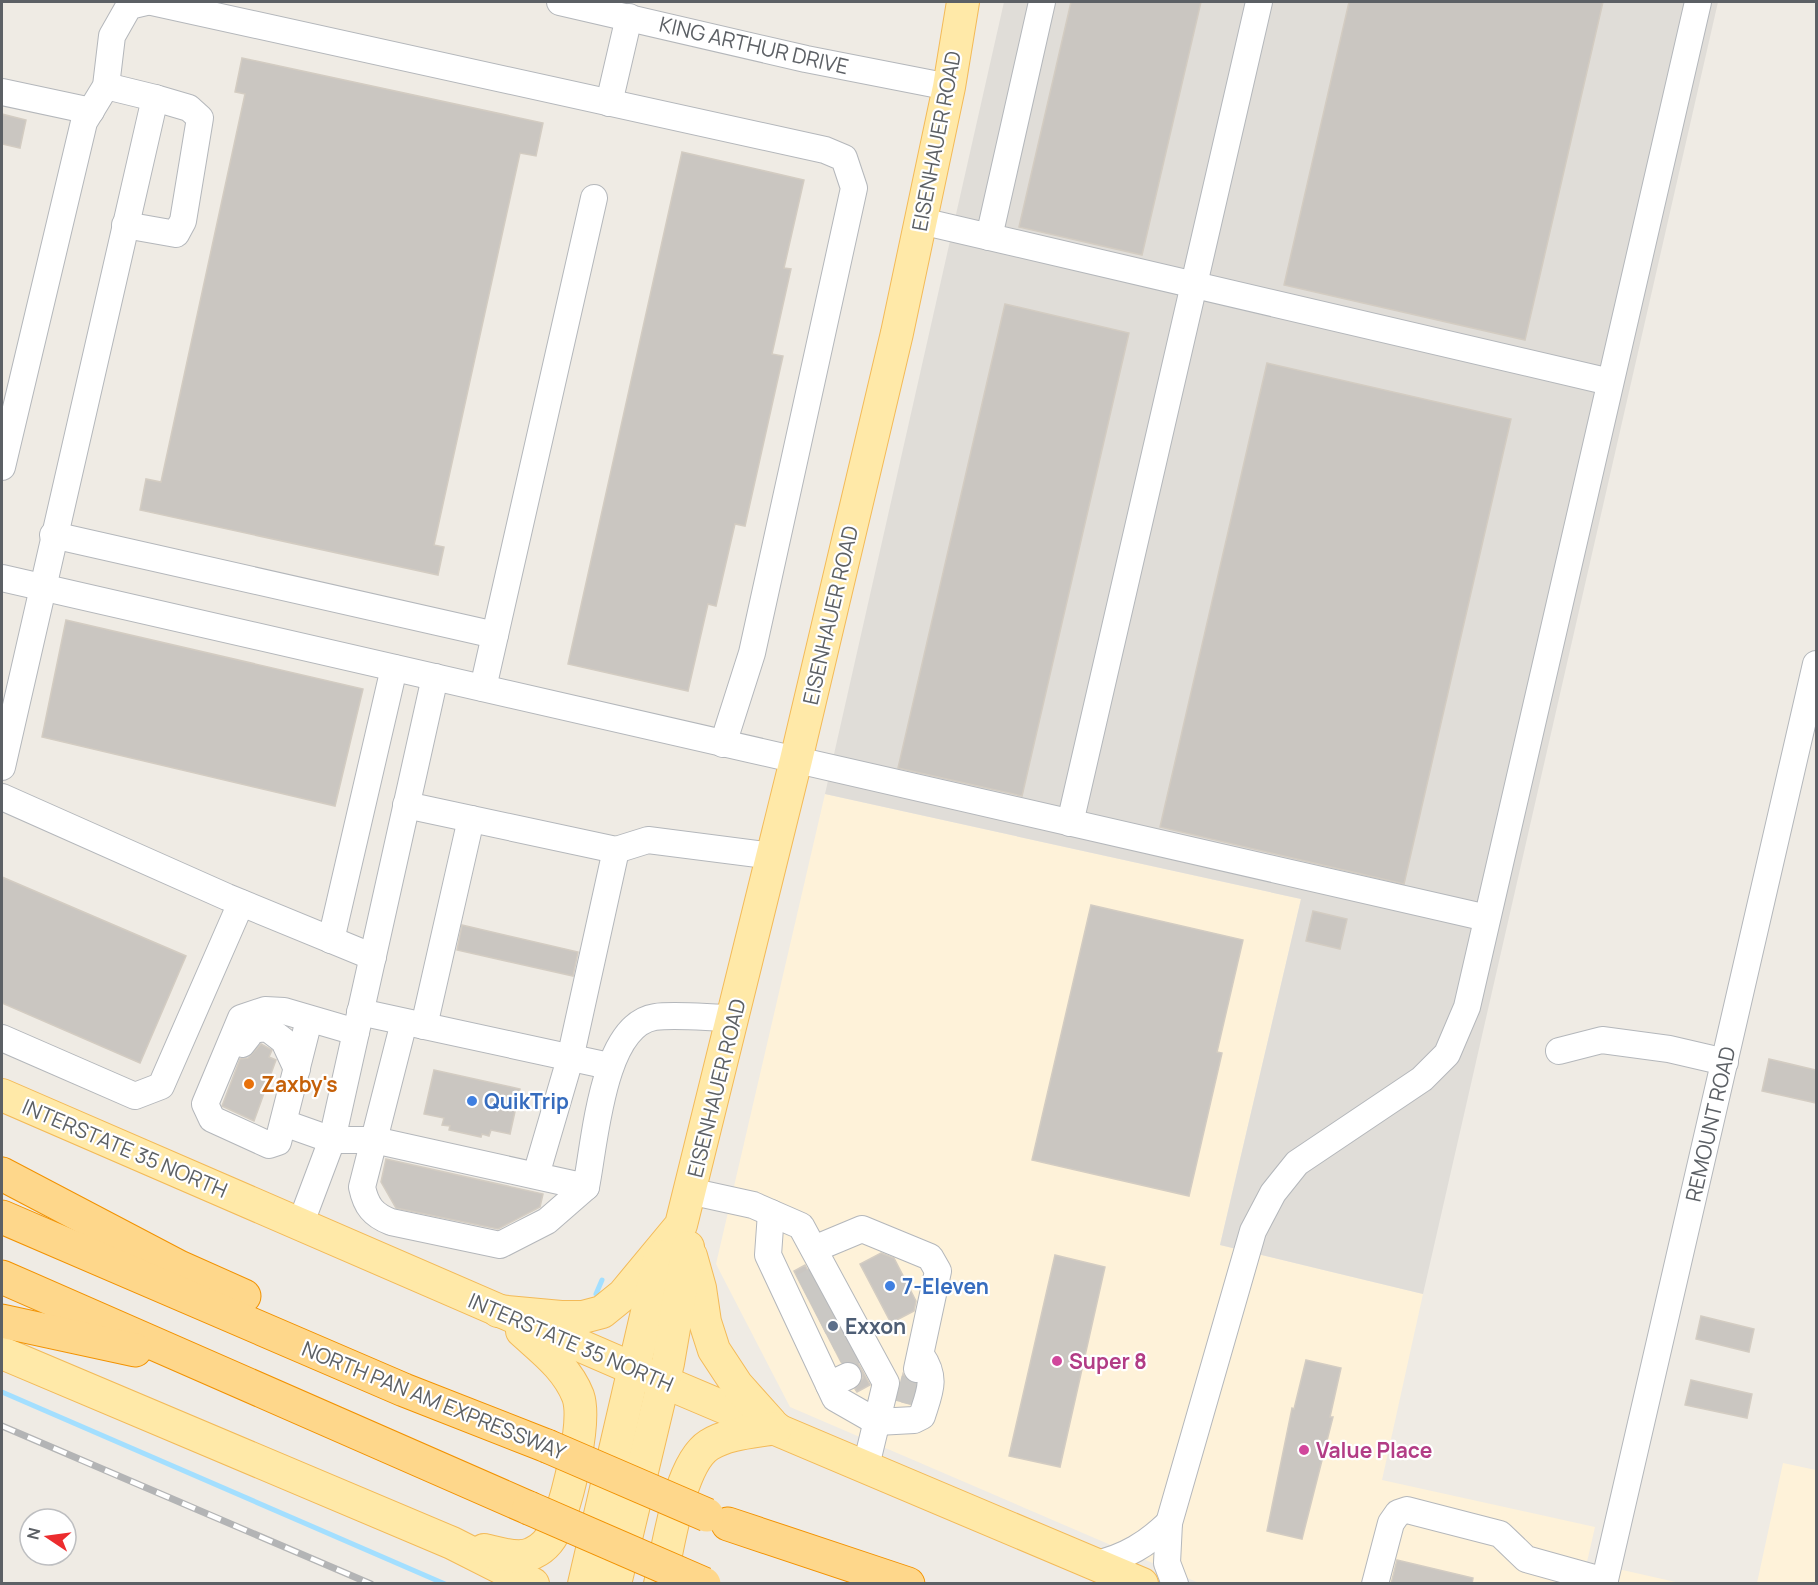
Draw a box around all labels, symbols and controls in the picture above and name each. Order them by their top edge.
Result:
street label: KING ARTHUR DRIVE [657,10,851,80]
street label: EISENHAUER ROAD [905,49,967,233]
street label: EISENHAUER ROAD [796,523,864,707]
street label: EISENHAUER ROAD [680,996,752,1180]
street label: REMOUNT ROAD [1679,1044,1741,1204]
place label: Zaxby's [261,1070,338,1098]
marker: Zaxby's [242,1077,256,1091]
place label: QuikTrip [484,1087,569,1115]
street label: INTERSTATE 35 NORTH [18,1092,232,1204]
marker: QuikTrip [465,1094,479,1108]
place label: 7-Eleven [902,1272,989,1300]
marker: 7-Eleven [883,1279,897,1293]
street label: INTERSTATE 35 NORTH [464,1286,678,1398]
place label: Exxon [845,1312,906,1340]
marker: Exxon [826,1319,840,1333]
street label: NORTH PAN AM EXPRESSWAY [298,1334,570,1466]
place label: Super 8 [1069,1347,1147,1375]
marker: Super 8 [1050,1354,1064,1368]
place label: Value Place [1316,1436,1432,1464]
marker: Value Place [1297,1443,1311,1457]
north arrow [18,1507,78,1567]
text: N [21,1526,45,1542]

